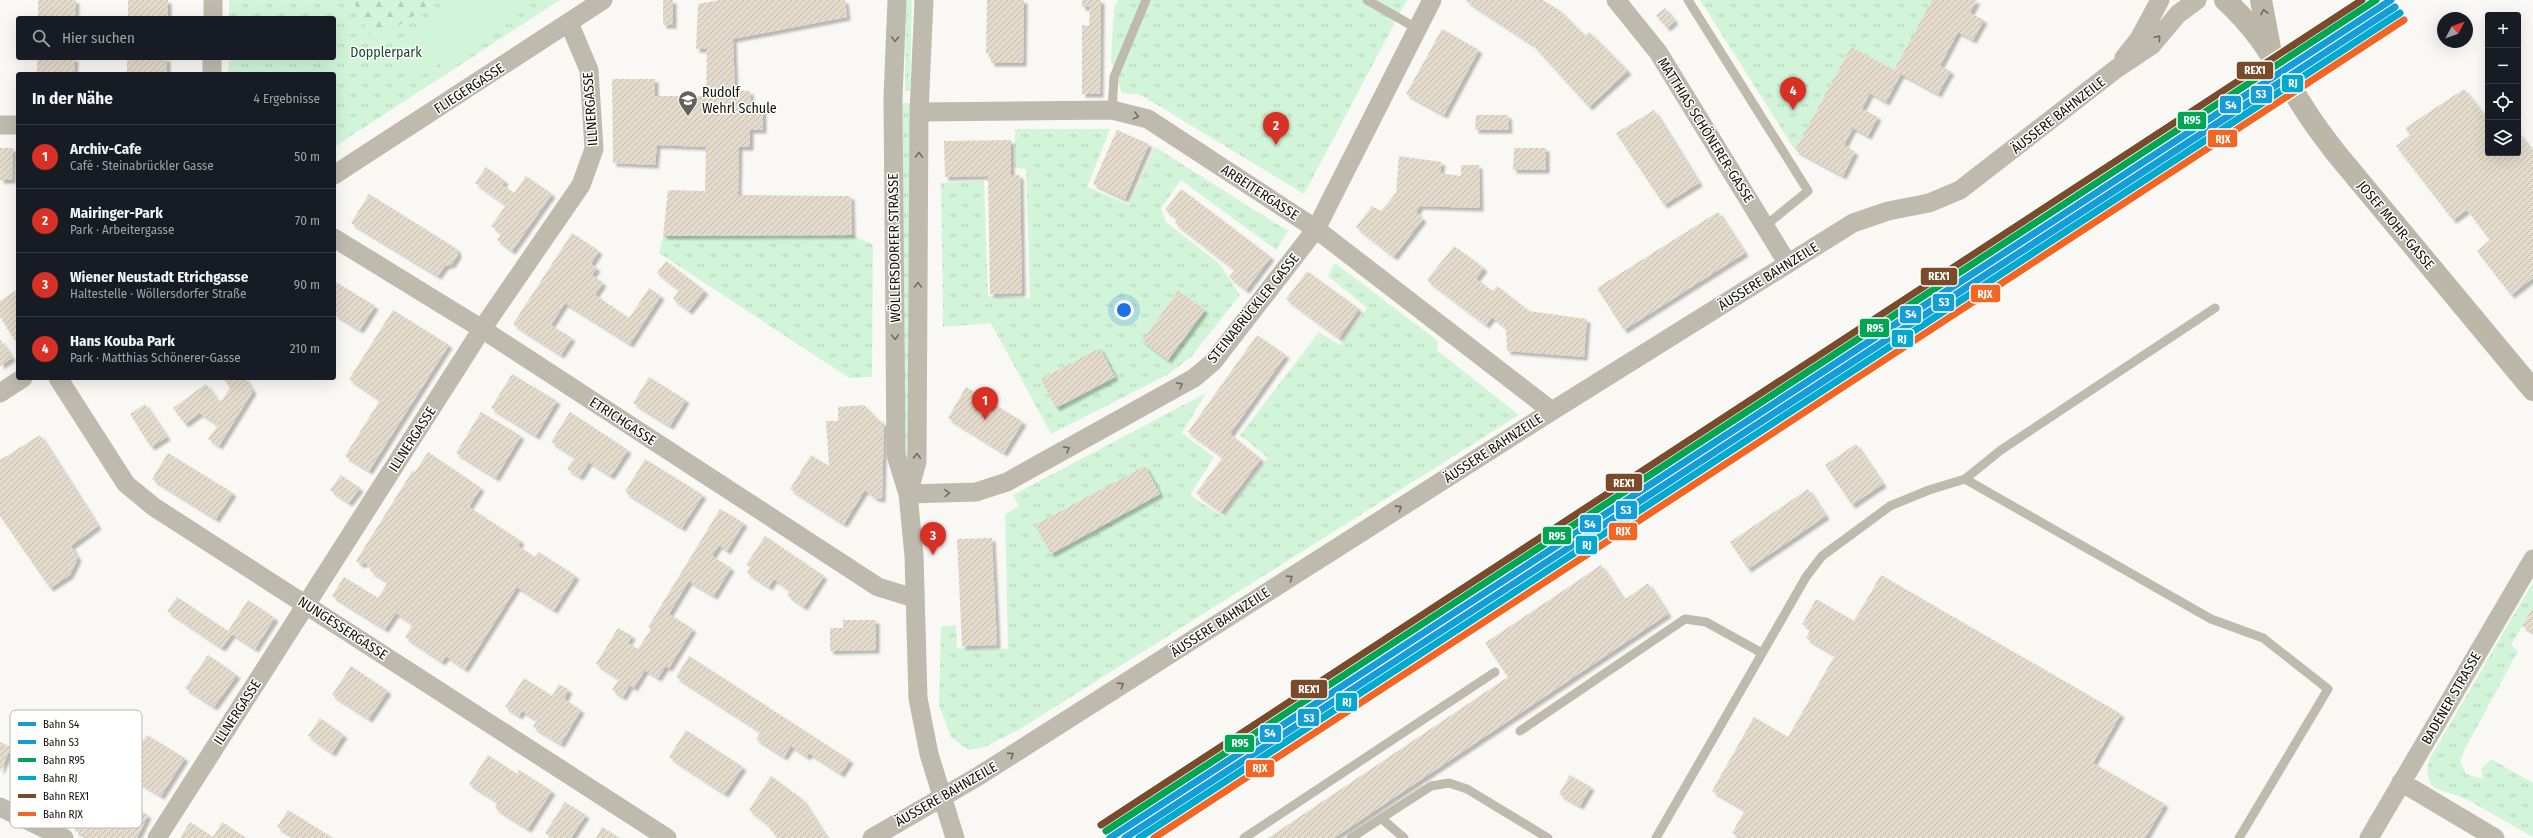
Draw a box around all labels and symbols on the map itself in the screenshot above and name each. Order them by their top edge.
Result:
one-way arrow [2260,8,2268,15]
north arrow [2437,12,2473,48]
one-way arrow [2154,35,2161,42]
one-way arrow [891,36,900,42]
park label: Dopplerpark [350,44,422,61]
street label: MATTHIAS SCHÖNERER-GASSE [1654,54,1758,206]
street label: FLIEGERGASSE [431,59,508,117]
line badge: REX1 [2236,61,2274,80]
text: REX1 [2244,64,2266,77]
street label: ILLNERGASSE [579,71,602,147]
street label: ÄUSSERE BAHNZEILE [2008,73,2109,157]
line badge: RJ [2281,74,2304,93]
pin: 4 [1780,77,1806,110]
text: RJ [2288,77,2298,90]
place label: Rudolf Wehrl Schule [702,84,777,117]
line badge: S3 [2250,85,2273,104]
text: S3 [2256,88,2266,101]
school or university icon: Rudolf Wehrl Schule [677,89,699,117]
line badge: S4 [2219,95,2242,114]
text: S4 [2225,99,2237,112]
one-way arrow [1132,111,1139,120]
line badge: R95 [2177,111,2207,130]
pin: 2 [1263,112,1289,145]
text: R95 [2183,114,2201,127]
line badge: RJX [2207,129,2238,148]
text: RJX [2215,133,2231,146]
one-way arrow [915,152,923,158]
street label: ARBEITERGASSE [1218,161,1302,224]
street label: WÖLLERSDORFER STRASSE [884,173,904,323]
street label: JOSEF MOHR-GASSE [2354,177,2438,274]
street label: ÄUSSERE BAHNZEILE [1715,239,1822,314]
street label: STEINABRÜCKLER GASSE [1203,249,1303,367]
line badge: REX1 [1920,267,1958,286]
text: REX1 [1928,270,1950,283]
one-way arrow [914,282,922,288]
line badge: RJX [1970,284,2001,303]
text: RJX [1977,288,1993,301]
line badge: S3 [1932,293,1955,312]
text: S3 [1939,296,1949,309]
your location [1114,300,1134,320]
line badge: S4 [1899,305,1922,324]
text: S4 [1905,308,1917,321]
line badge: R95 [1859,318,1890,338]
text: R95 [1866,322,1884,335]
line badge: RJ [1891,329,1914,348]
text: RJ [1897,333,1907,346]
one-way arrow [891,334,899,340]
one-way arrow [1176,382,1184,390]
pin: 1 [972,387,998,420]
street label: ETRICHGASSE [586,394,659,449]
street label: ILLNERGASSE [385,403,440,475]
street label: ÄUSSERE BAHNZEILE [1441,410,1546,487]
one-way arrow [1063,446,1070,453]
one-way arrow [913,453,921,459]
line badge: REX1 [1605,473,1643,492]
text: REX1 [1613,477,1635,490]
one-way arrow [944,489,950,497]
line badge: S3 [1615,500,1638,520]
text: S3 [1621,504,1631,517]
one-way arrow [1395,505,1402,513]
line badge: S4 [1579,514,1602,533]
text: S4 [1584,518,1596,531]
pin: 3 [920,522,946,555]
line badge: RJX [1608,522,1638,541]
text: RJX [1615,525,1631,538]
line badge: R95 [1542,526,1572,545]
text: R95 [1548,530,1566,543]
line badge: RJ [1575,535,1598,555]
text: RJ [1582,539,1592,552]
one-way arrow [1285,575,1292,582]
street label: ÄUSSERE BAHNZEILE [1168,584,1273,661]
street label: NUNGESSERGASSE [295,593,391,664]
street label: BADENER STRASSE [2418,649,2485,748]
street label: ILLNERGASSE [210,676,265,748]
line badge: REX1 [1290,679,1328,699]
one-way arrow [1117,682,1124,690]
text: REX1 [1298,683,1320,696]
line badge: RJ [1335,692,1358,712]
text: RJ [1342,696,1352,709]
line badge: S3 [1297,708,1320,727]
legend [10,710,142,828]
text: S3 [1304,712,1314,725]
text: Bahn S4 [43,718,80,731]
line badge: S4 [1259,724,1282,743]
text: S4 [1264,727,1276,740]
line badge: R95 [1224,734,1255,753]
text: Bahn S3 [43,736,79,749]
text: R95 [1231,737,1249,750]
one-way arrow [1007,752,1014,760]
text: Bahn R95 [43,754,85,767]
street label: ÄUSSERE BAHNZEILE [892,758,1001,830]
line badge: RJX [1245,759,1275,778]
text: RJX [1252,762,1268,775]
text: Bahn RJ [43,772,77,785]
text: Bahn REX1 [43,790,89,803]
text: Bahn RJX [43,808,83,821]

